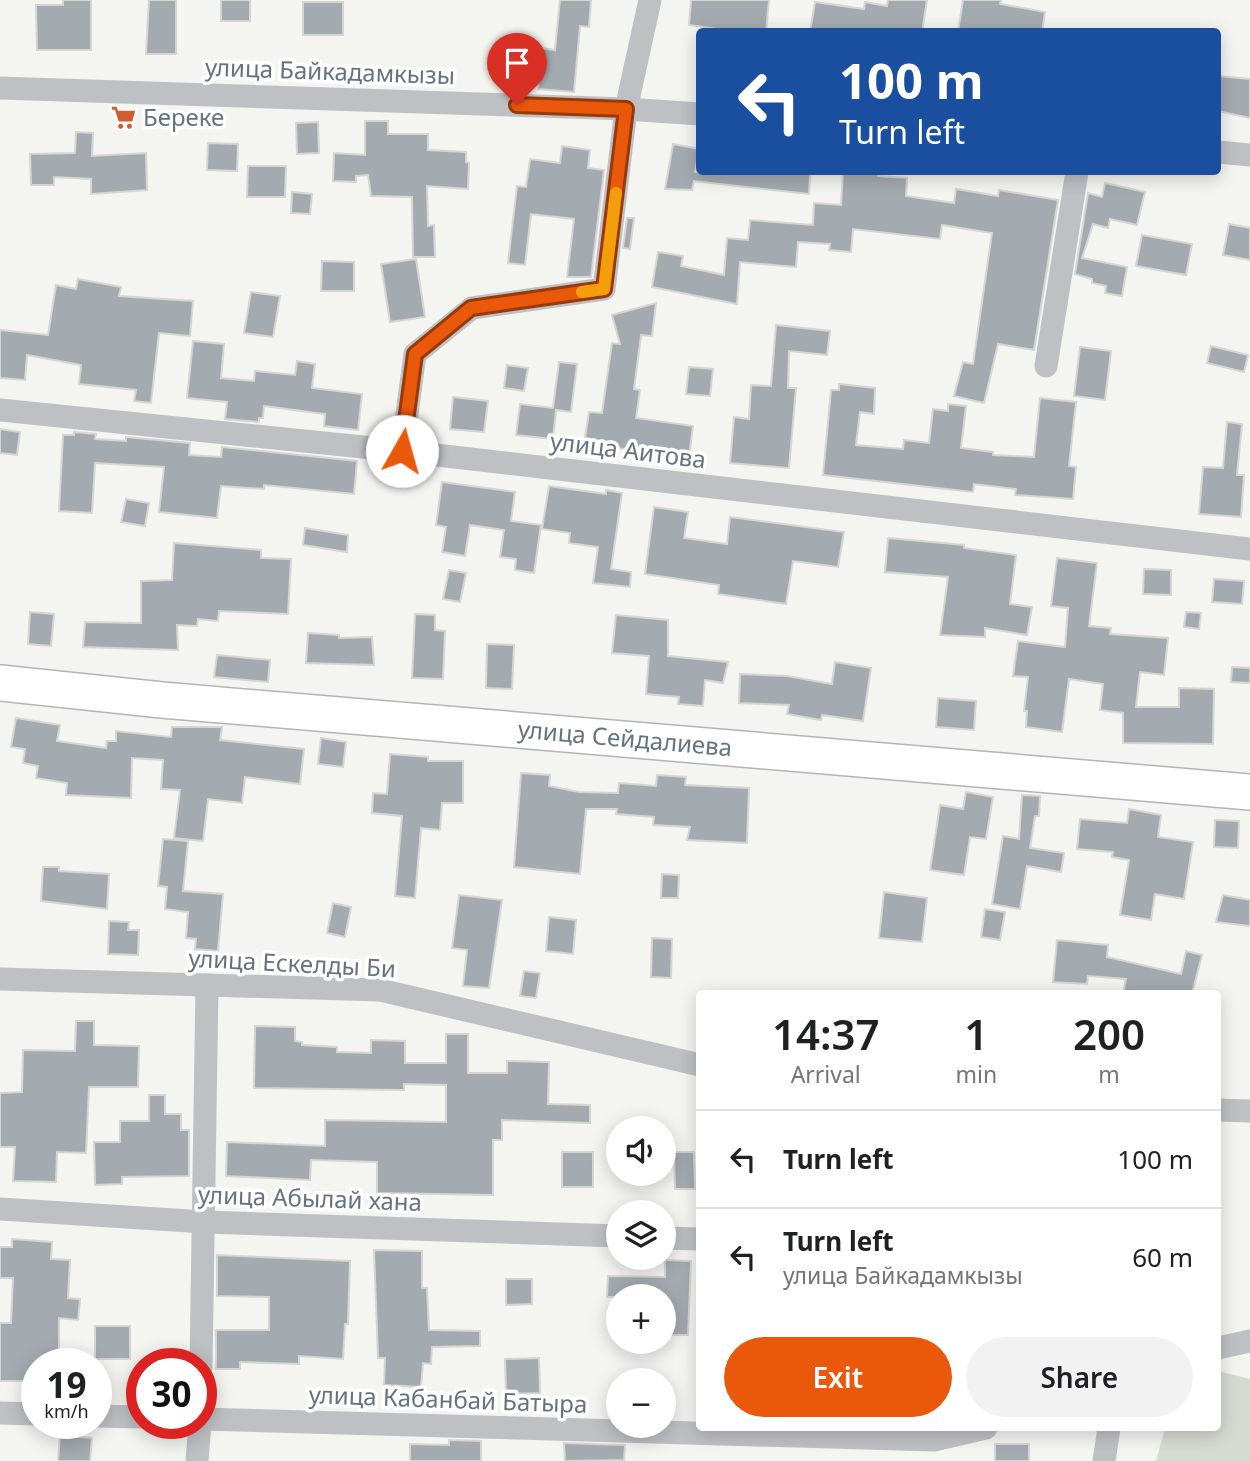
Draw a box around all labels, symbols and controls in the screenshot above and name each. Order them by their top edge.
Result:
pin [487,33,547,105]
icon: arrive [498,44,536,82]
text: 100 m [839,47,984,113]
street label: улица Байкадамкызы [204,50,456,91]
icon: left [724,56,815,147]
place label: Береке [143,100,224,133]
supermarket icon: Береке [109,104,137,132]
text: Turn left [839,110,965,153]
position arrow [365,414,439,488]
street label: улица Аитова [548,424,708,475]
street label: улица Сейдалиева [517,712,734,763]
street label: улица Ескелды Би [188,941,397,984]
text: 14:37 [772,1005,880,1062]
text: 1 [964,1005,988,1062]
text: 200 [1073,1005,1145,1062]
text: Arrival [791,1058,861,1090]
text: min [955,1058,997,1090]
text: m [1098,1058,1120,1090]
map controls [606,1116,676,1438]
button: sound [606,1116,676,1186]
icon: left [724,1140,762,1178]
text: Turn left [783,1141,894,1177]
text: 100 m [1117,1141,1193,1177]
street label: улица Абылай хана [198,1177,423,1218]
button: layers [606,1200,676,1270]
text: Turn left [783,1223,894,1259]
icon: left [724,1238,762,1276]
text: 60 m [1132,1239,1193,1275]
text: улица Байкадамкызы [783,1259,1023,1291]
button: + [606,1284,676,1354]
button: Exit [724,1337,952,1417]
button: Share [966,1337,1193,1417]
speed limit sign: 30 [126,1348,217,1439]
text: 19 [46,1361,87,1408]
button: − [606,1368,676,1438]
street label: улица Кабанбай Батыра [308,1377,588,1420]
text: km/h [44,1399,89,1423]

